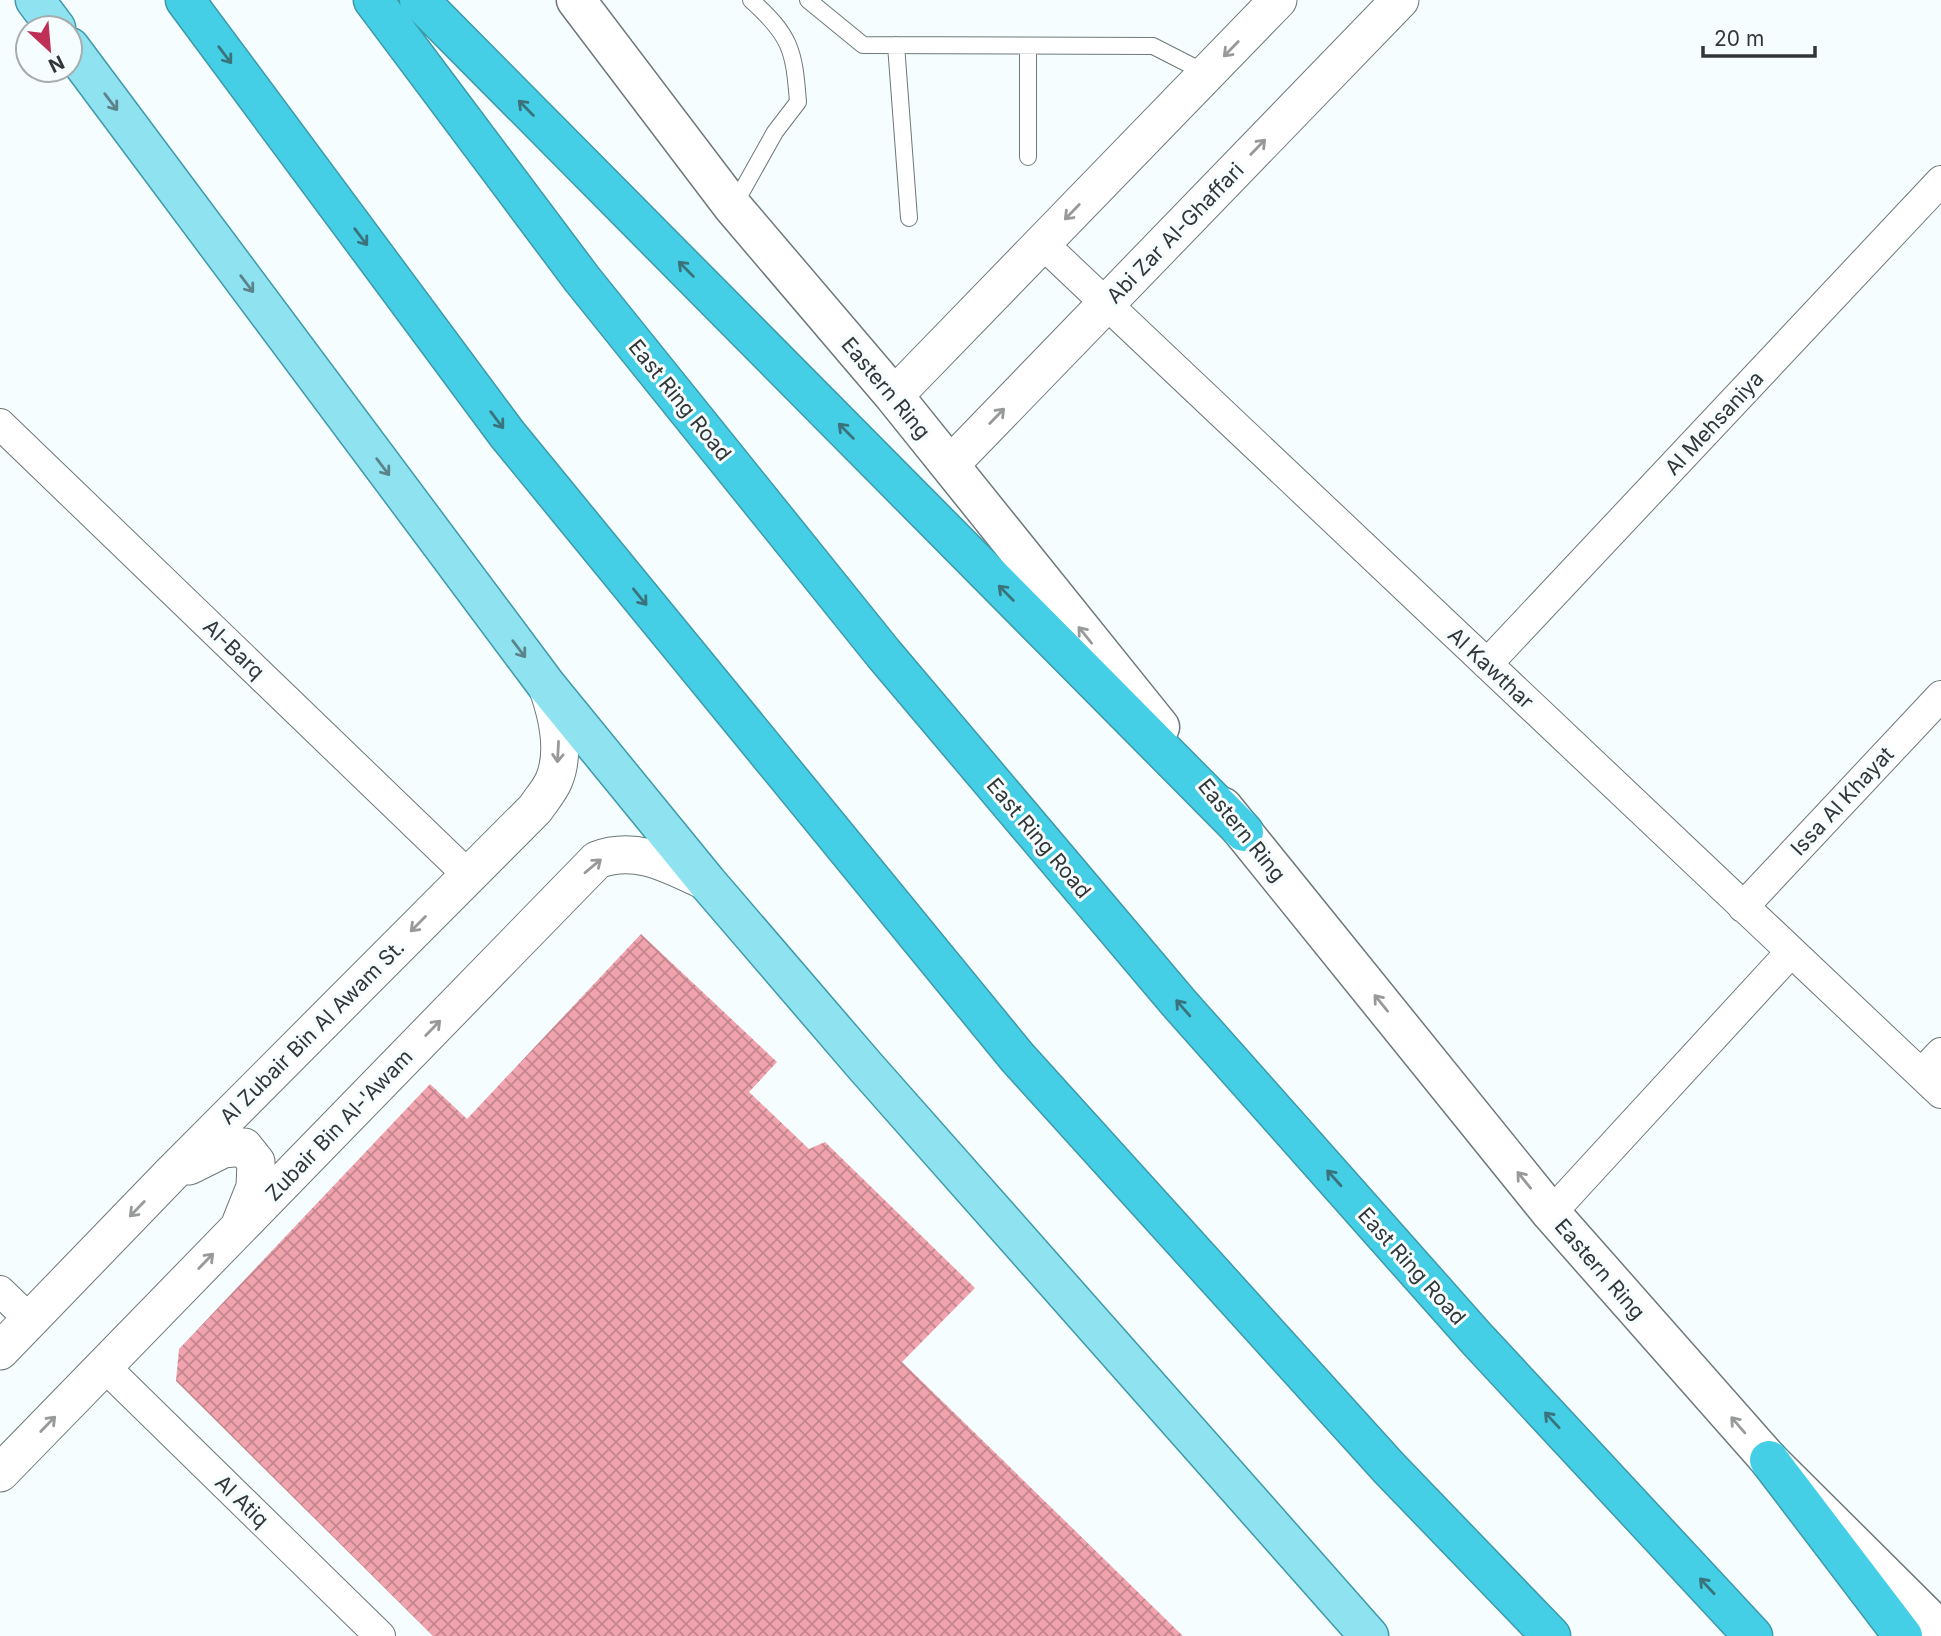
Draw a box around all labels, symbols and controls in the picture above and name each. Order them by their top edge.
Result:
north arrow [14,14,84,84]
scale bar [1703,14,1815,58]
text: 20 m [1714,26,1764,51]
one-way arrow [1222,40,1239,57]
one-way arrow [218,45,233,64]
text: N [45,50,68,77]
one-way arrow [103,92,118,111]
one-way arrow [517,99,534,116]
one-way arrow [1249,139,1266,156]
street label: Abi Zar Al-Ghaffari [1101,157,1249,309]
one-way arrow [1063,203,1080,220]
one-way arrow [353,228,368,247]
one-way arrow [678,261,695,278]
one-way arrow [239,275,254,294]
street label: Eastern Ring [836,332,936,444]
street label: East Ring Road [623,334,737,466]
street label: Al Mehsaniya [1660,366,1768,480]
one-way arrow [989,408,1006,425]
one-way arrow [489,410,504,429]
one-way arrow [838,423,855,440]
one-way arrow [376,457,390,476]
one-way arrow [998,584,1015,601]
one-way arrow [632,587,648,605]
street label: Al-Barq [198,614,270,684]
street label: Al Kawthar [1443,622,1539,714]
one-way arrow [1078,626,1093,644]
one-way arrow [512,639,526,658]
one-way arrow [551,741,564,763]
street label: Issa Al Khayat [1785,741,1899,860]
street label: East Ring Road [982,773,1096,903]
street label: Eastern Ring [1193,774,1291,886]
one-way arrow [584,858,602,874]
one-way arrow [409,916,426,933]
street label: Al Zubair Bin Al Awam St. [215,935,409,1129]
one-way arrow [1374,994,1389,1012]
one-way arrow [1175,999,1191,1017]
one-way arrow [425,1020,442,1037]
street label: Zubair Bin Al-'Awam [260,1044,418,1206]
one-way arrow [1326,1169,1342,1187]
one-way arrow [1517,1171,1532,1189]
one-way arrow [129,1200,146,1217]
street label: East Ring Road [1353,1202,1471,1330]
street label: Eastern Ring [1550,1214,1650,1324]
one-way arrow [198,1253,215,1270]
one-way arrow [1543,1411,1560,1428]
one-way arrow [39,1416,56,1433]
one-way arrow [1730,1416,1746,1434]
street label: Al Atiq [210,1470,274,1532]
one-way arrow [1698,1578,1715,1595]

